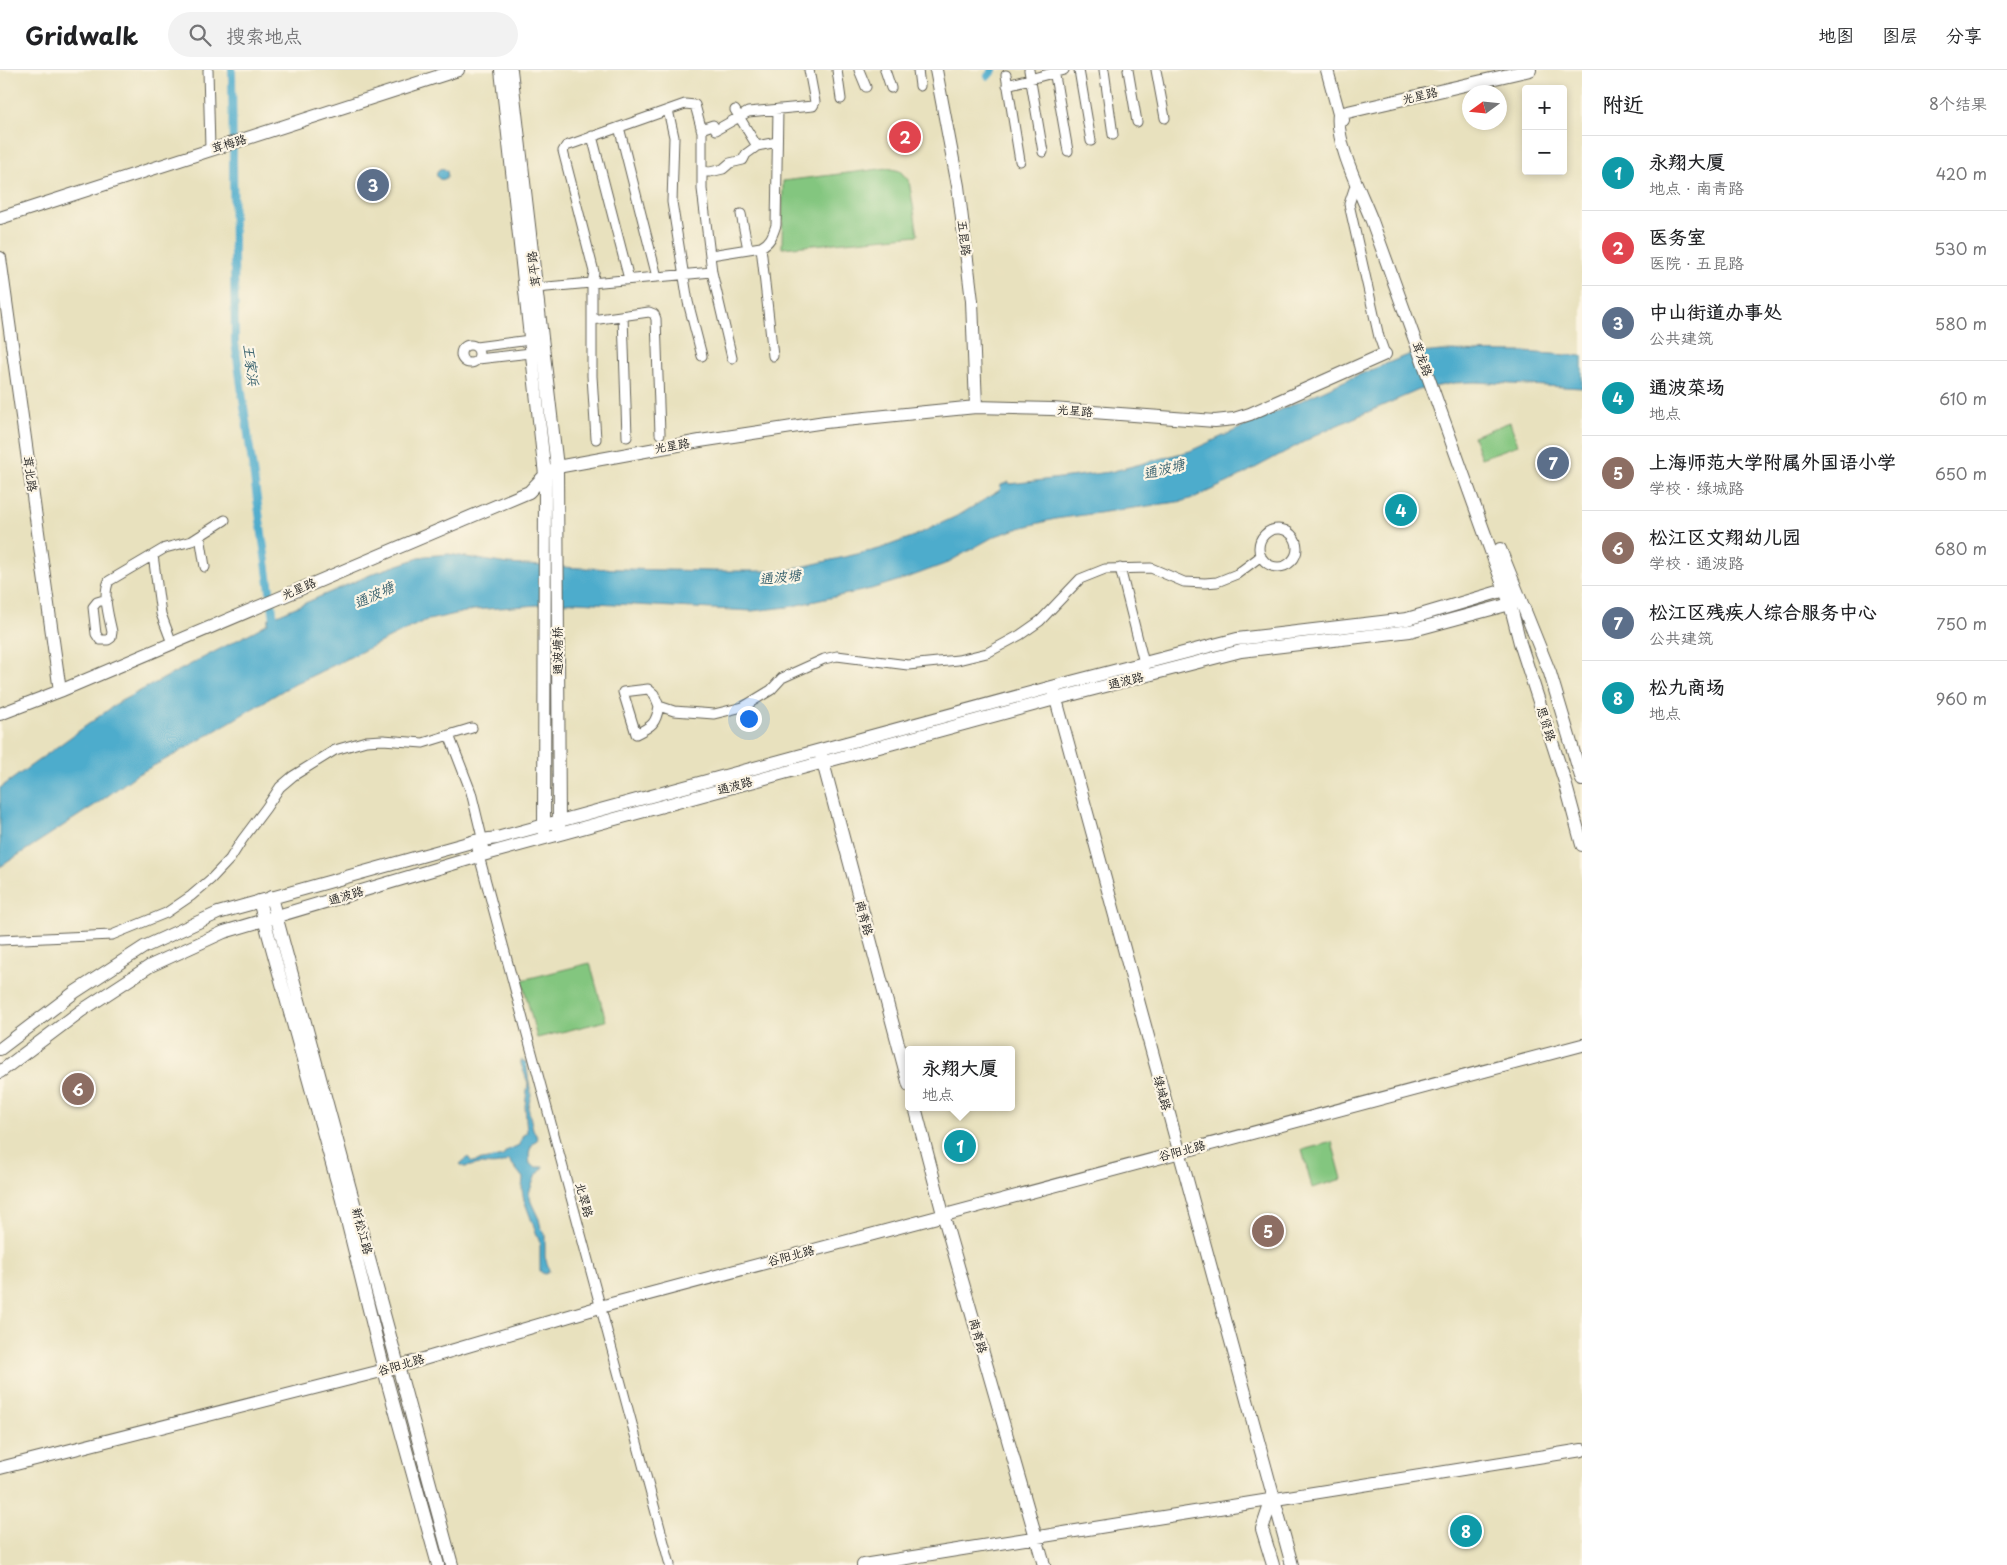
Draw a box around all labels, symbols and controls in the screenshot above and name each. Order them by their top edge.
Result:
search box [168,12,518,57]
text: Gridwalk [25,17,138,53]
icon: search [186,21,214,49]
text: 搜索地点 [226,21,302,49]
text: 地图 [1818,21,1854,48]
text: 图层 [1882,21,1918,48]
text: 分享 [1946,21,1982,48]
street label: 光星路 [1400,82,1439,108]
north arrow [1462,85,1507,130]
map controls [1522,85,1567,175]
button: + [1522,85,1567,130]
text: 附近 [1602,87,1644,119]
text: 8个结果 [1929,91,1987,115]
pin: 2 [889,118,921,156]
street label: 茸梅路 [209,129,249,157]
button: − [1522,130,1567,175]
text: 永翔大厦 [1649,147,1725,175]
text: 1 [1614,161,1622,185]
text: 420 m [1936,161,1987,185]
pin: 3 [357,166,389,204]
text: 地点 · 南青路 [1649,175,1744,199]
street label: 五昆路 [954,219,976,257]
text: 医务室 [1649,222,1706,250]
text: 2 [1612,236,1624,260]
text: 530 m [1934,236,1987,260]
street label: 茸平路 [522,250,544,288]
text: 医院 · 五昆路 [1649,250,1744,274]
text: 中山街道办事处 [1649,297,1782,325]
text: 3 [1613,311,1623,335]
text: 580 m [1935,311,1987,335]
text: 公共建筑 [1649,325,1713,349]
street label: 茸龙路 [1408,339,1438,379]
water label: 王家浜 [239,343,265,388]
text: 通波菜场 [1649,372,1725,400]
text: 4 [1613,386,1623,410]
text: 610 m [1939,386,1987,410]
street label: 光星路 [1056,400,1094,420]
text: 地点 [1649,400,1681,424]
street label: 光星路 [653,433,691,457]
pin: 7 [1537,444,1569,482]
text: 上海师范大学附属外国语小学 [1649,447,1896,475]
water label: 通波塘 [1141,453,1189,484]
street label: 茸北路 [20,455,42,493]
text: 5 [1613,461,1623,485]
text: 650 m [1935,461,1987,485]
text: 学校 · 绿城路 [1649,475,1744,499]
pin: 4 [1385,491,1417,529]
text: 松江区文翔幼儿园 [1649,522,1801,550]
text: 6 [1612,536,1624,560]
text: 680 m [1934,536,1987,560]
text: 学校 · 通波路 [1649,550,1744,574]
water label: 通波塘 [758,564,804,589]
street label: 光星路 [279,573,319,603]
water label: 通波塘 [350,575,399,613]
text: 松江区残疾人综合服务中心 [1649,597,1877,625]
text: 7 [1613,611,1623,635]
text: 750 m [1936,611,1987,635]
text: 公共建筑 [1649,625,1713,649]
street label: 通波塘桥 [548,626,566,675]
street label: 通波路 [1106,667,1145,693]
text: 松九商场 [1649,672,1725,700]
text: 8 [1613,686,1623,710]
text: 960 m [1936,686,1987,710]
text: 地点 [1649,700,1681,724]
street label: 思贤路 [1533,704,1561,744]
your location [736,706,762,732]
street label: 通波路 [715,772,754,798]
street label: 通波路 [326,881,366,909]
street label: 南青路 [852,898,878,937]
popup [905,1046,1015,1111]
text: 永翔大厦 [922,1053,998,1081]
pin: 6 [62,1070,94,1108]
street label: 绿城路 [1150,1073,1176,1112]
text: 地点 [922,1081,954,1105]
pin: 1 [944,1127,976,1165]
street label: 谷阳北路 [1156,1135,1207,1165]
street label: 北翠路 [572,1180,598,1219]
street label: 新松江路 [348,1205,378,1256]
pin: 5 [1252,1212,1284,1250]
street label: 谷阳北路 [765,1240,816,1270]
street label: 南青路 [965,1316,993,1356]
street label: 谷阳北路 [375,1349,426,1379]
pin: 8 [1450,1512,1482,1550]

